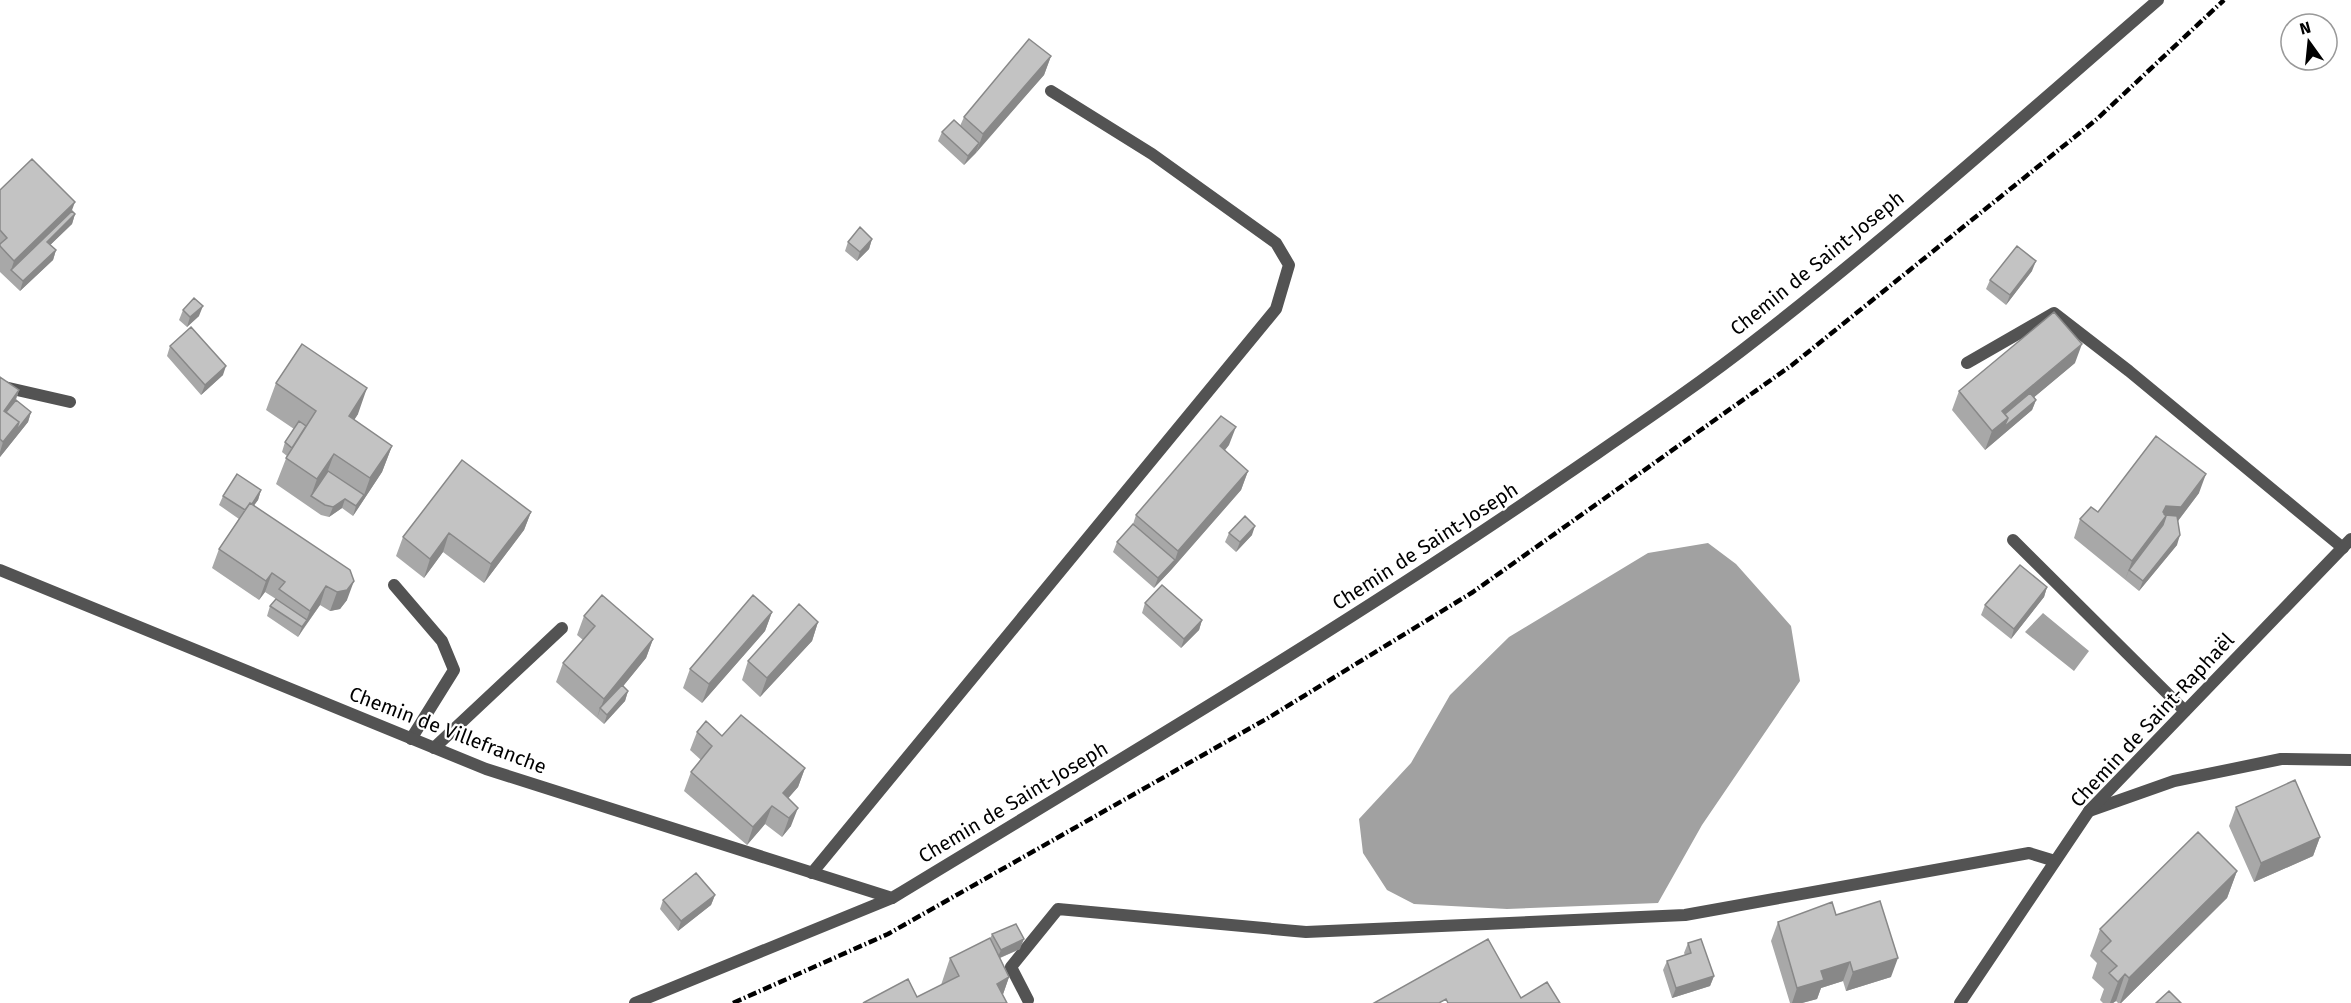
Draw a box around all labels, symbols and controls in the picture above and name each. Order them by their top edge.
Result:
north arrow [2279,12,2339,72]
text: N [2298,17,2313,39]
street label: Chemin de Saint-Joseph [1725,186,1909,340]
street label: Chemin de Saint-Joseph [1328,477,1522,615]
street label: Chemin de Saint-Raphaël [2065,628,2239,812]
street label: Chemin de Villefranche [346,681,550,779]
street label: Chemin de Saint-Joseph [914,736,1112,868]

